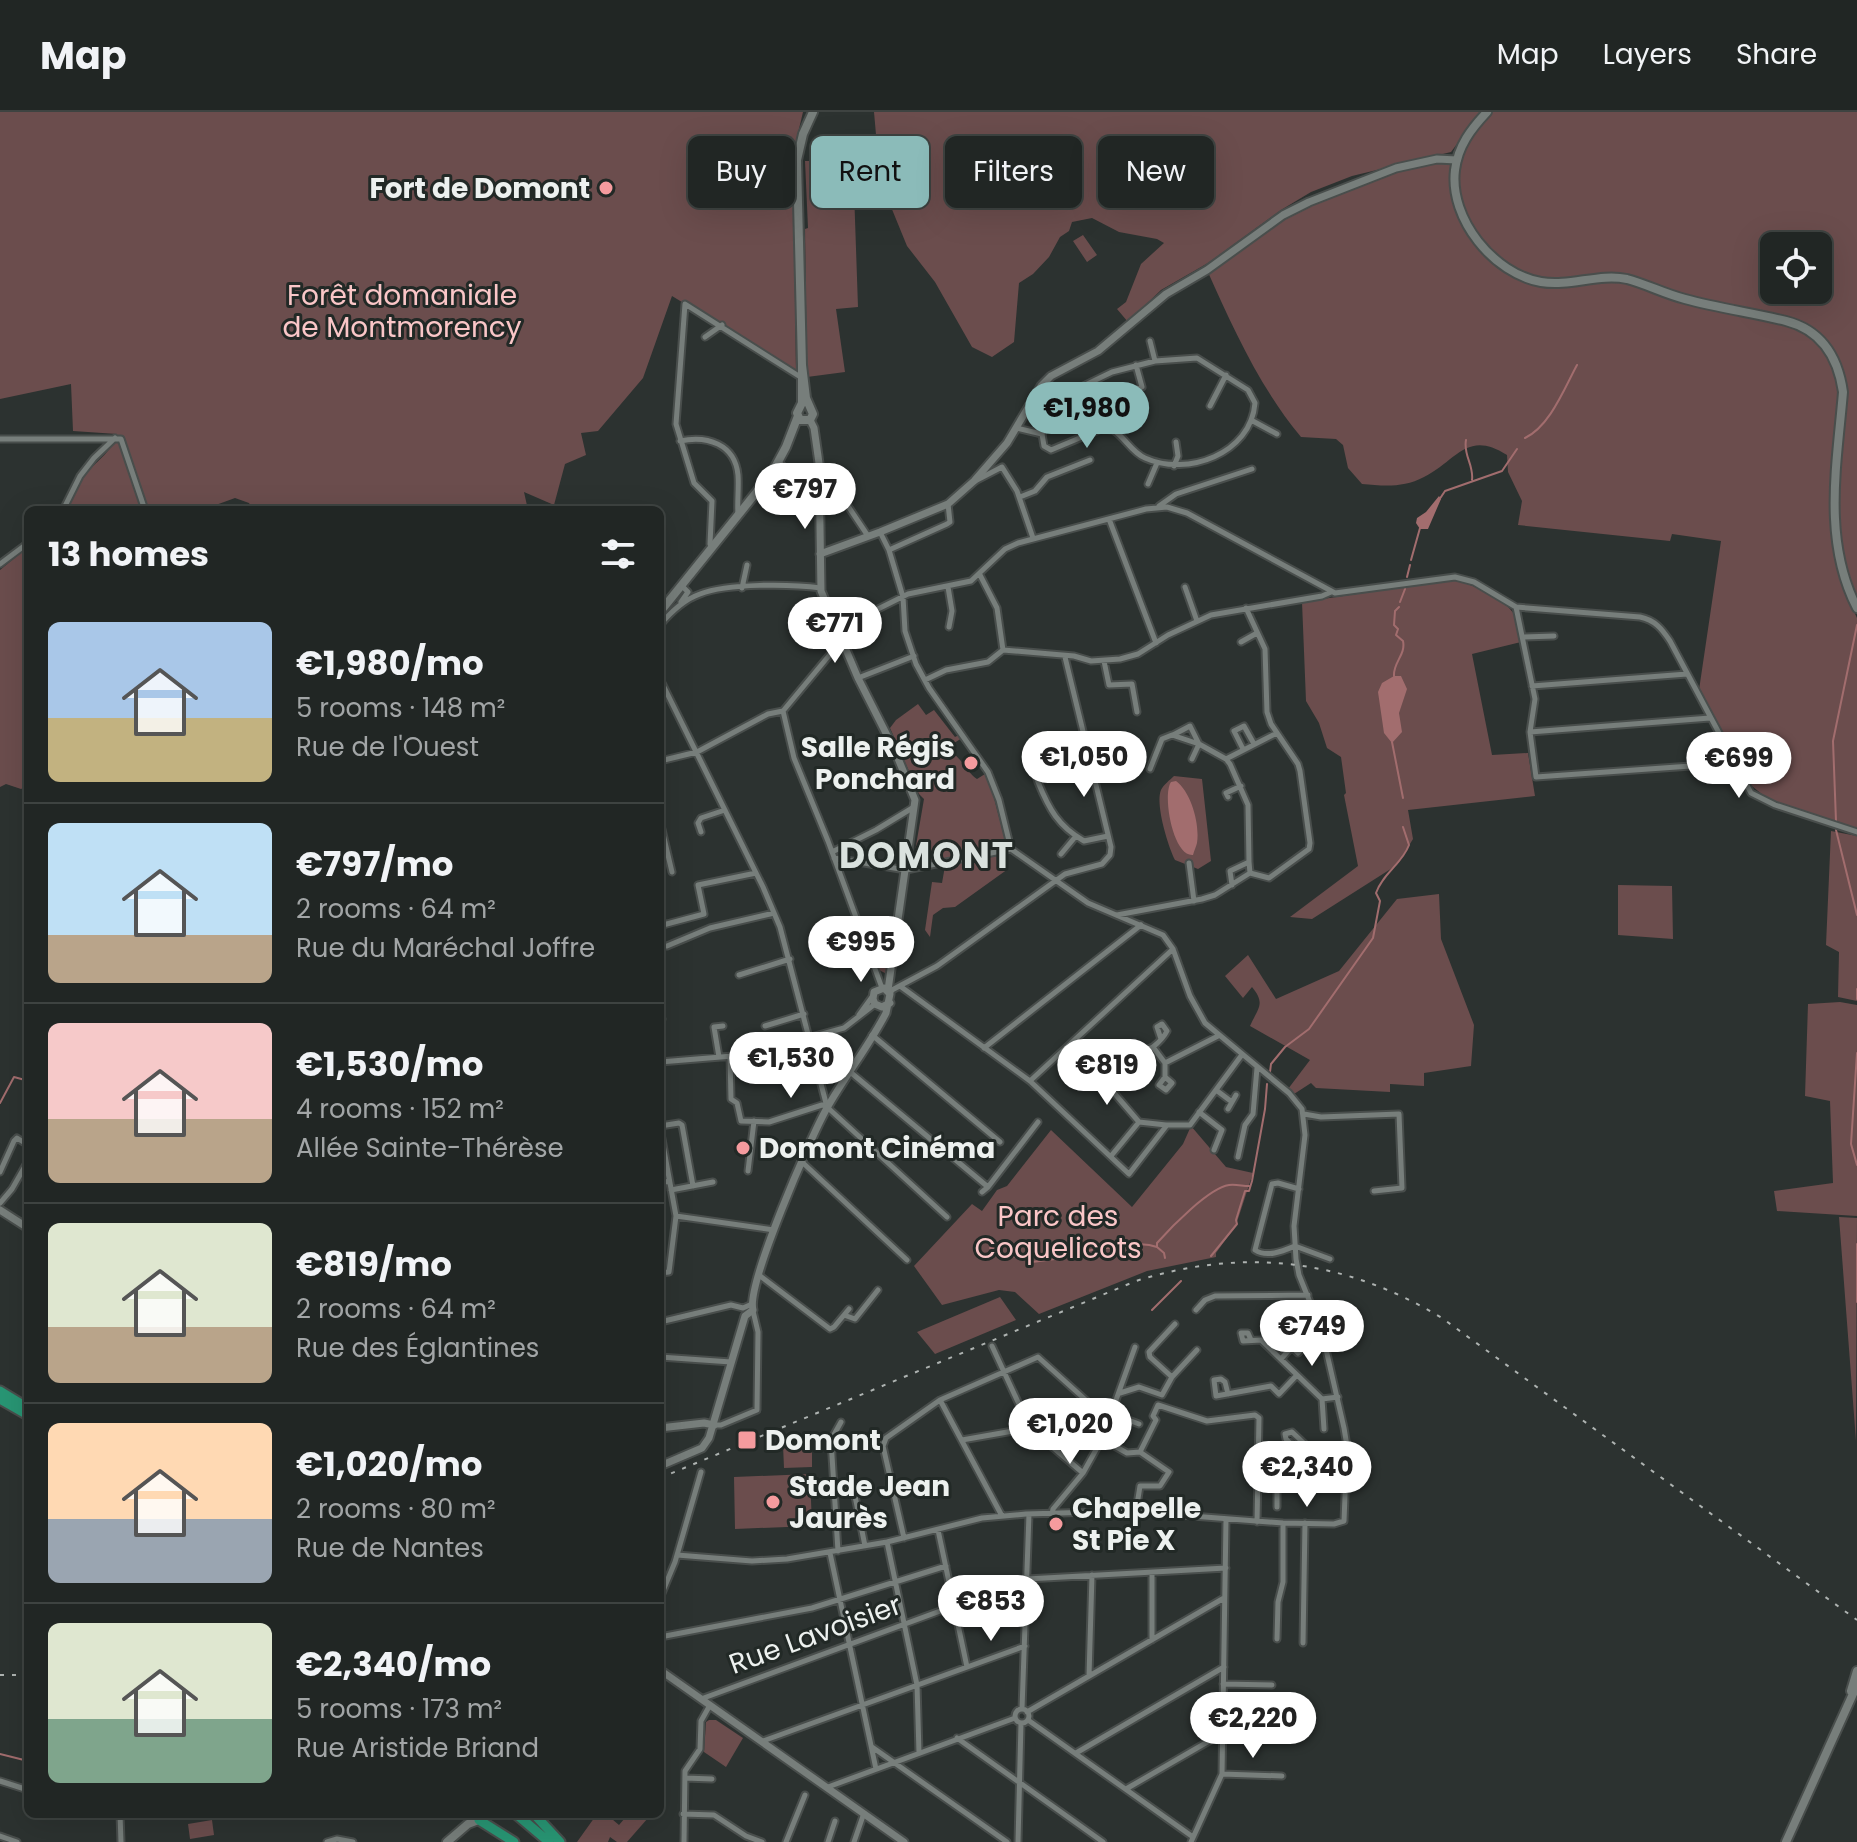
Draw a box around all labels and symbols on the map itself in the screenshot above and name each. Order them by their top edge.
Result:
place label: Fort de Domont [369,169,590,208]
marker: Fort de Domont [597,179,615,197]
park label: Forêt domaniale de Montmorency [282,276,522,347]
pin: €1,980 [1022,382,1152,450]
pin: €797 [758,463,852,531]
pin: €771 [788,597,882,665]
place label: Salle Régis Ponchard [801,728,955,799]
pin: €1,050 [1019,731,1149,799]
pin: €699 [1692,732,1786,800]
marker: Salle Régis Ponchard [962,754,980,772]
district label: DOMONT [839,830,1015,881]
pin: €995 [814,916,908,984]
pin: €1,530 [726,1032,856,1100]
pin: €819 [1060,1039,1154,1107]
place label: Domont Cinéma [759,1129,995,1168]
marker: Domont Cinéma [734,1139,752,1157]
park label: Parc des Coquelicots [974,1197,1142,1268]
pin: €749 [1265,1300,1359,1368]
pin: €1,020 [1005,1398,1135,1466]
place label: Domont [765,1421,881,1460]
marker: Domont [736,1429,758,1451]
pin: €2,340 [1242,1441,1372,1509]
place label: Stade Jean Jaurès [789,1467,950,1538]
place label: Chapelle St Pie X [1072,1489,1201,1560]
marker: Stade Jean Jaurès [764,1493,782,1511]
marker: Chapelle St Pie X [1047,1515,1065,1533]
pin: €853 [944,1575,1038,1643]
street label: Rue Lavoisier [724,1585,907,1684]
pin: €2,220 [1188,1692,1318,1760]

